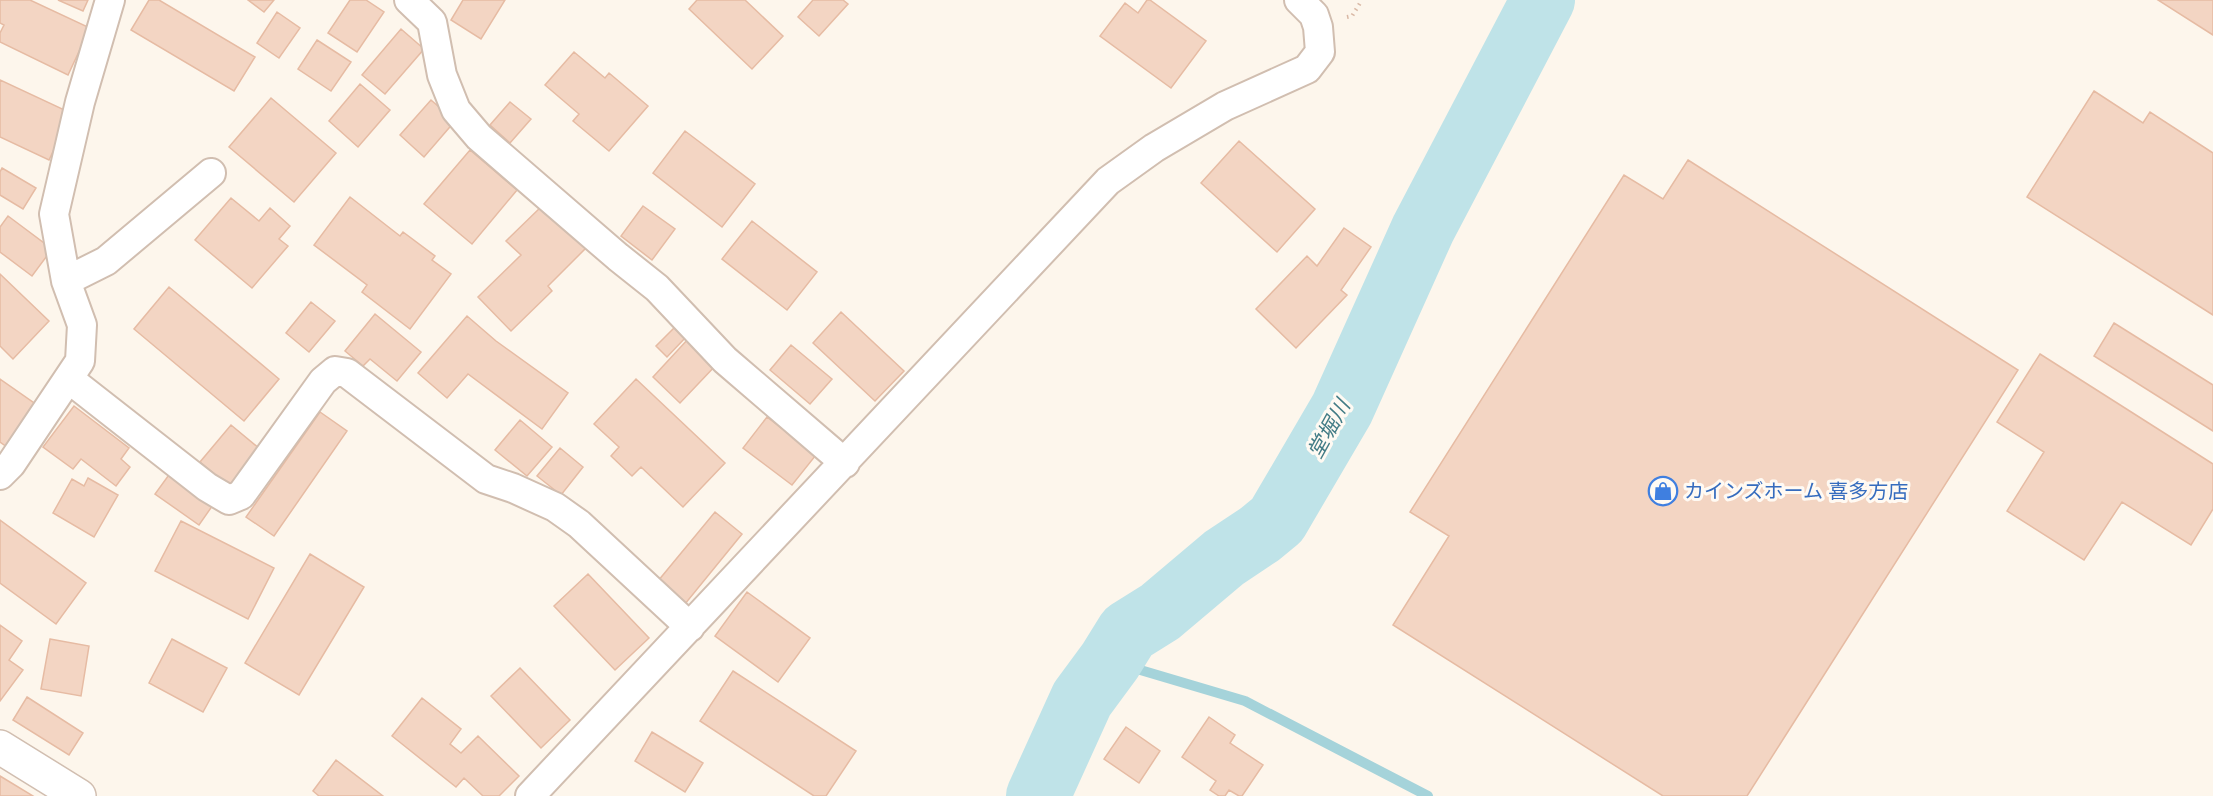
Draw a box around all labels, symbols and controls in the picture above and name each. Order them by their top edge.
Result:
water label: 堂堀川 [1302,393,1357,463]
shop icon: カインズホーム 喜多方店 [1647,475,1679,507]
place label: カインズホーム 喜多方店 [1684,479,1908,503]

